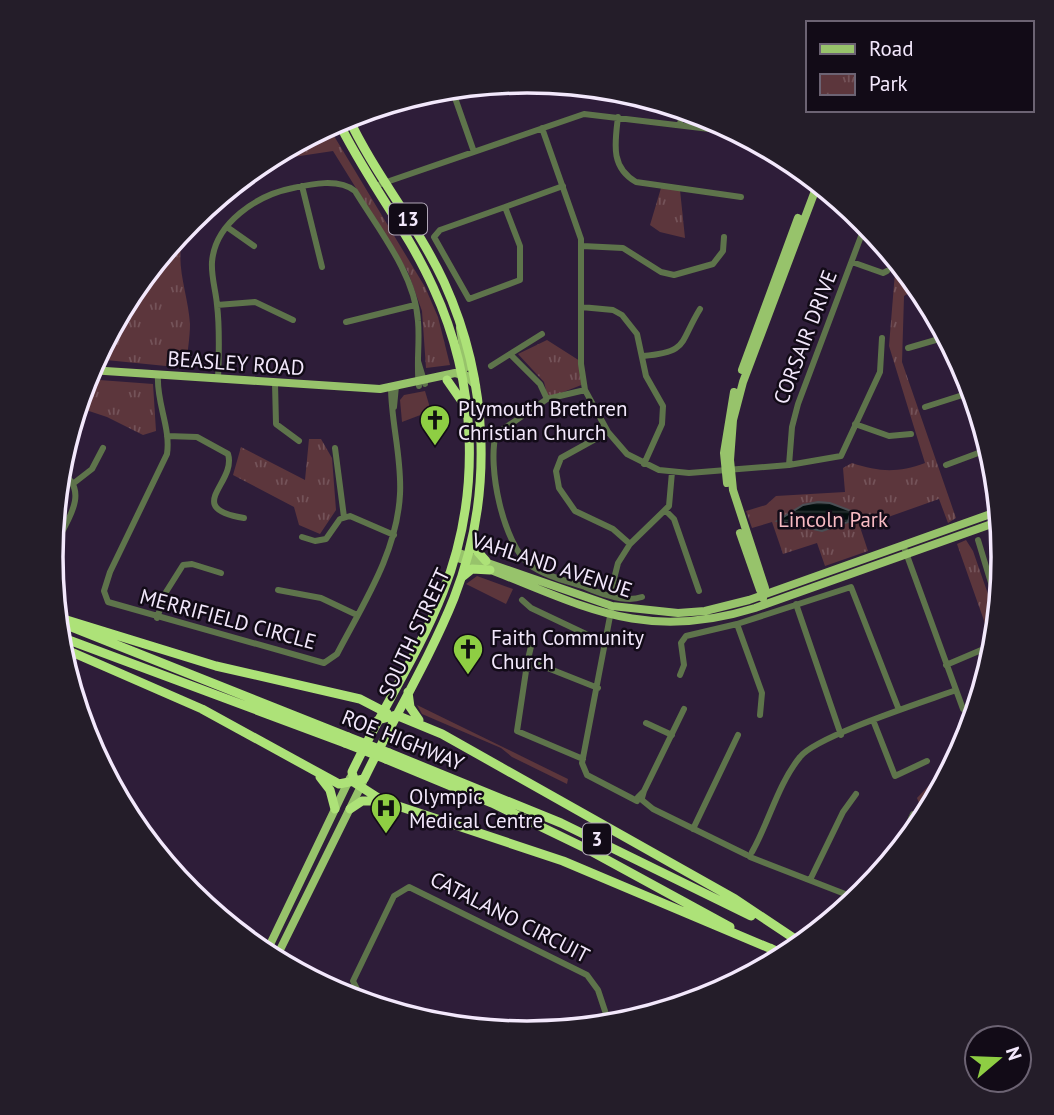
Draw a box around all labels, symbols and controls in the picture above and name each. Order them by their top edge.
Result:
legend [806,21,1033,112]
text: Road [869,35,913,62]
text: Park [869,70,908,97]
road number: 13 [389,204,427,234]
street label: CORSAIR DRIVE [767,266,843,408]
street label: BEASLEY ROAD [167,345,305,381]
place label: Plymouth Brethren Christian Church [458,395,627,446]
church icon: Plymouth Brethren Christian Church [418,403,452,447]
park label: Lincoln Park [778,506,888,533]
street label: VAHLAND AVENUE [467,526,636,604]
street label: SOUTH STREET [372,564,456,702]
street label: MERRIFIELD CIRCLE [137,583,319,655]
place label: Faith Community Church [491,624,644,675]
church icon: Faith Community Church [451,632,485,676]
street label: ROE HIGHWAY [338,703,468,777]
place label: Olympic Medical Centre [409,783,543,834]
hospital icon: Olympic Medical Centre [369,791,403,835]
road number: 3 [583,824,611,854]
street label: CATALANO CIRCUIT [426,865,595,969]
north arrow [963,1024,1033,1094]
text: N [1001,1044,1027,1063]

